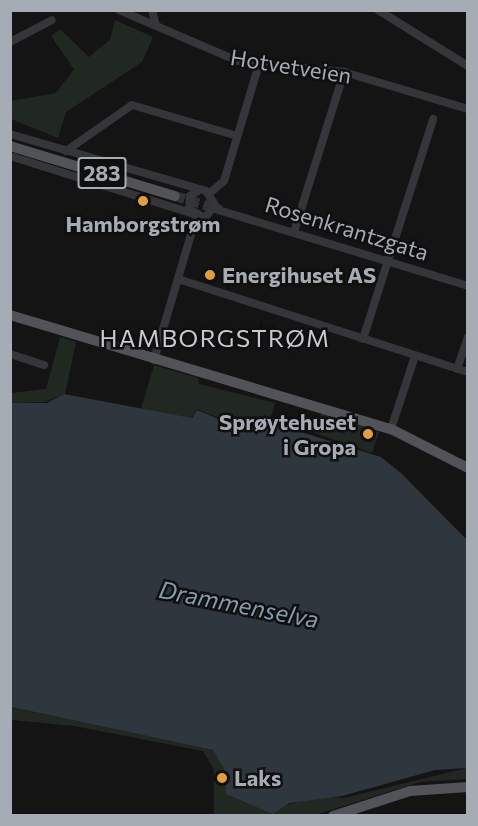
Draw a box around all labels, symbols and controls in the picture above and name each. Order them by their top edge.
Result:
street label: Hotvetveien [229,43,353,89]
road number: 283 [76,155,128,191]
street label: Rosenkrantzgata [262,191,432,265]
marker: Hamborgstrøm [136,194,150,208]
place label: Hamborgstrøm [65,211,221,237]
place label: Energihuset AS [222,262,376,288]
marker: Energihuset AS [203,268,217,282]
district label: HAMBORGSTRØM [100,324,330,352]
place label: Sprøytehuset i Gropa [219,408,356,460]
marker: Sprøytehuset i Gropa [361,427,375,441]
water label: Drammenselva [157,574,321,634]
place label: Laks [234,765,281,791]
marker: Laks [215,771,229,785]

